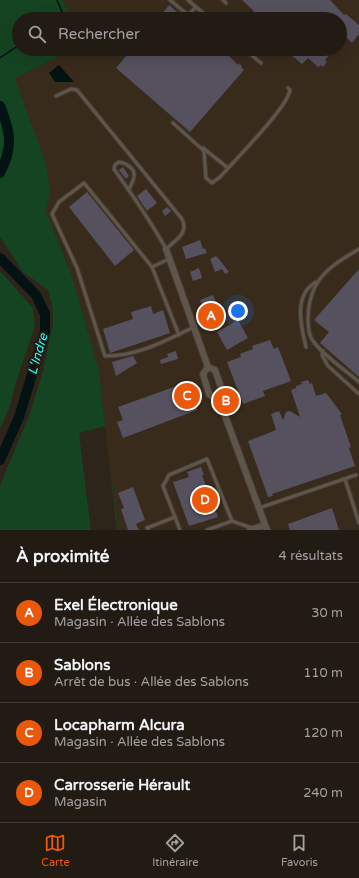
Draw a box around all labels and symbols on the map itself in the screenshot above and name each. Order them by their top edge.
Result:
pin: A [198,301,224,331]
your location [228,301,248,321]
water label: L'Indre [24,331,52,376]
pin: C [174,381,200,411]
pin: B [213,386,239,416]
pin: D [192,485,218,515]

